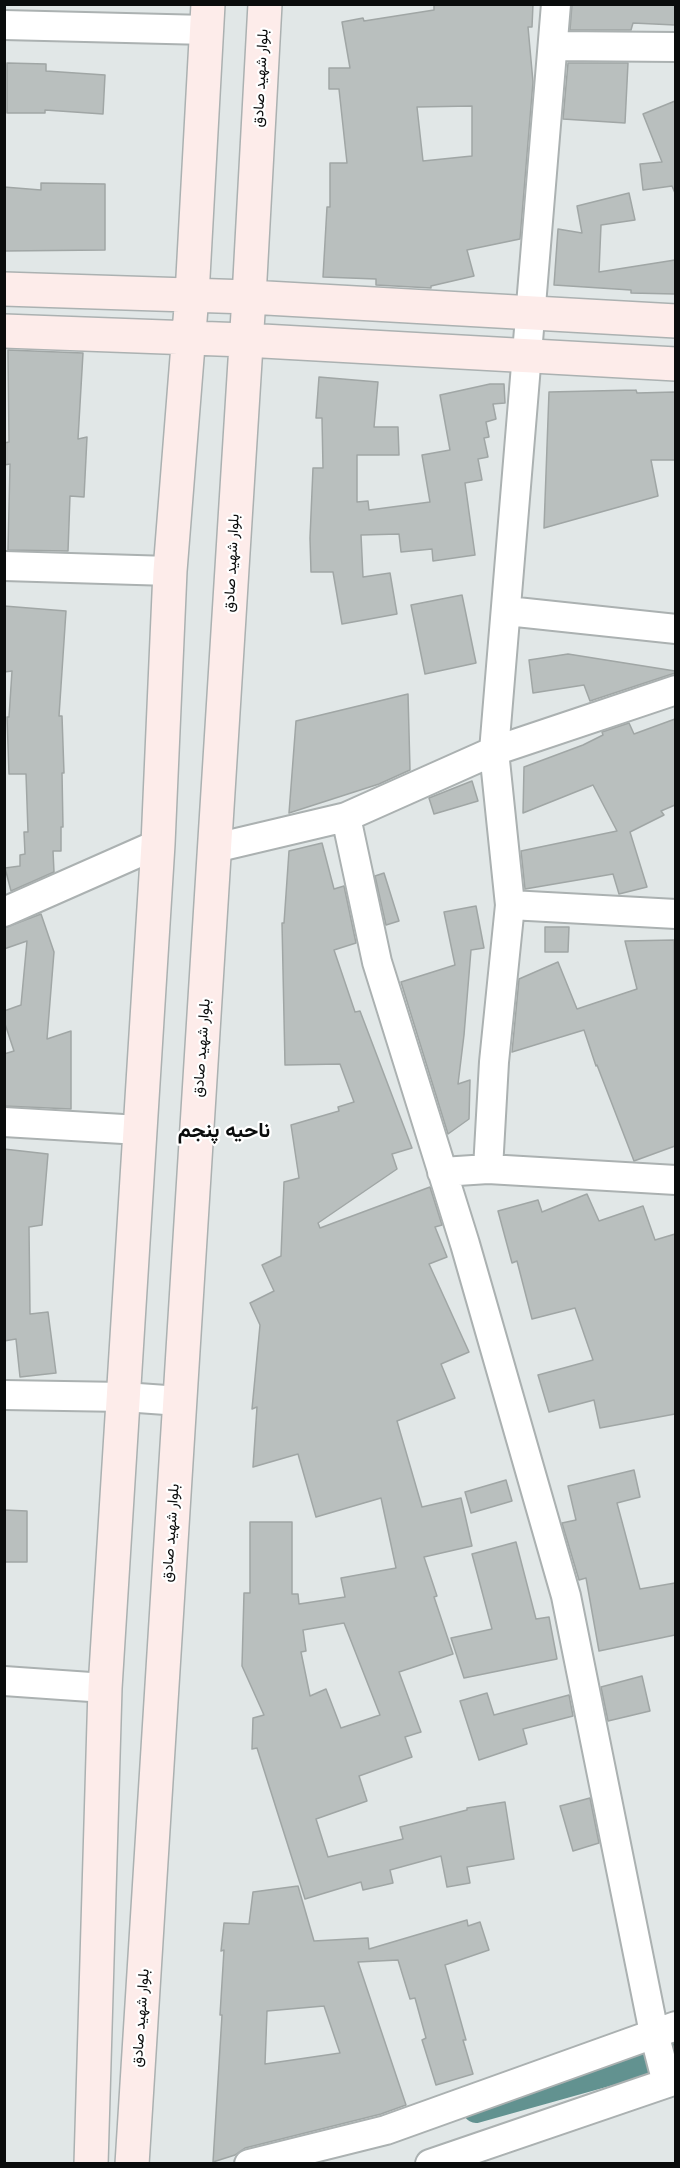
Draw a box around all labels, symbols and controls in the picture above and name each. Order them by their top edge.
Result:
street label: بلوار شهید صادق [249,28,273,128]
street label: بلوار شهید صادق [220,513,244,613]
street label: بلوار شهید صادق [190,998,214,1098]
district label: ناحیه پنجم [178,1118,270,1144]
street label: بلوار شهید صادق [159,1483,183,1583]
street label: بلوار شهید صادق [129,1968,153,2068]

